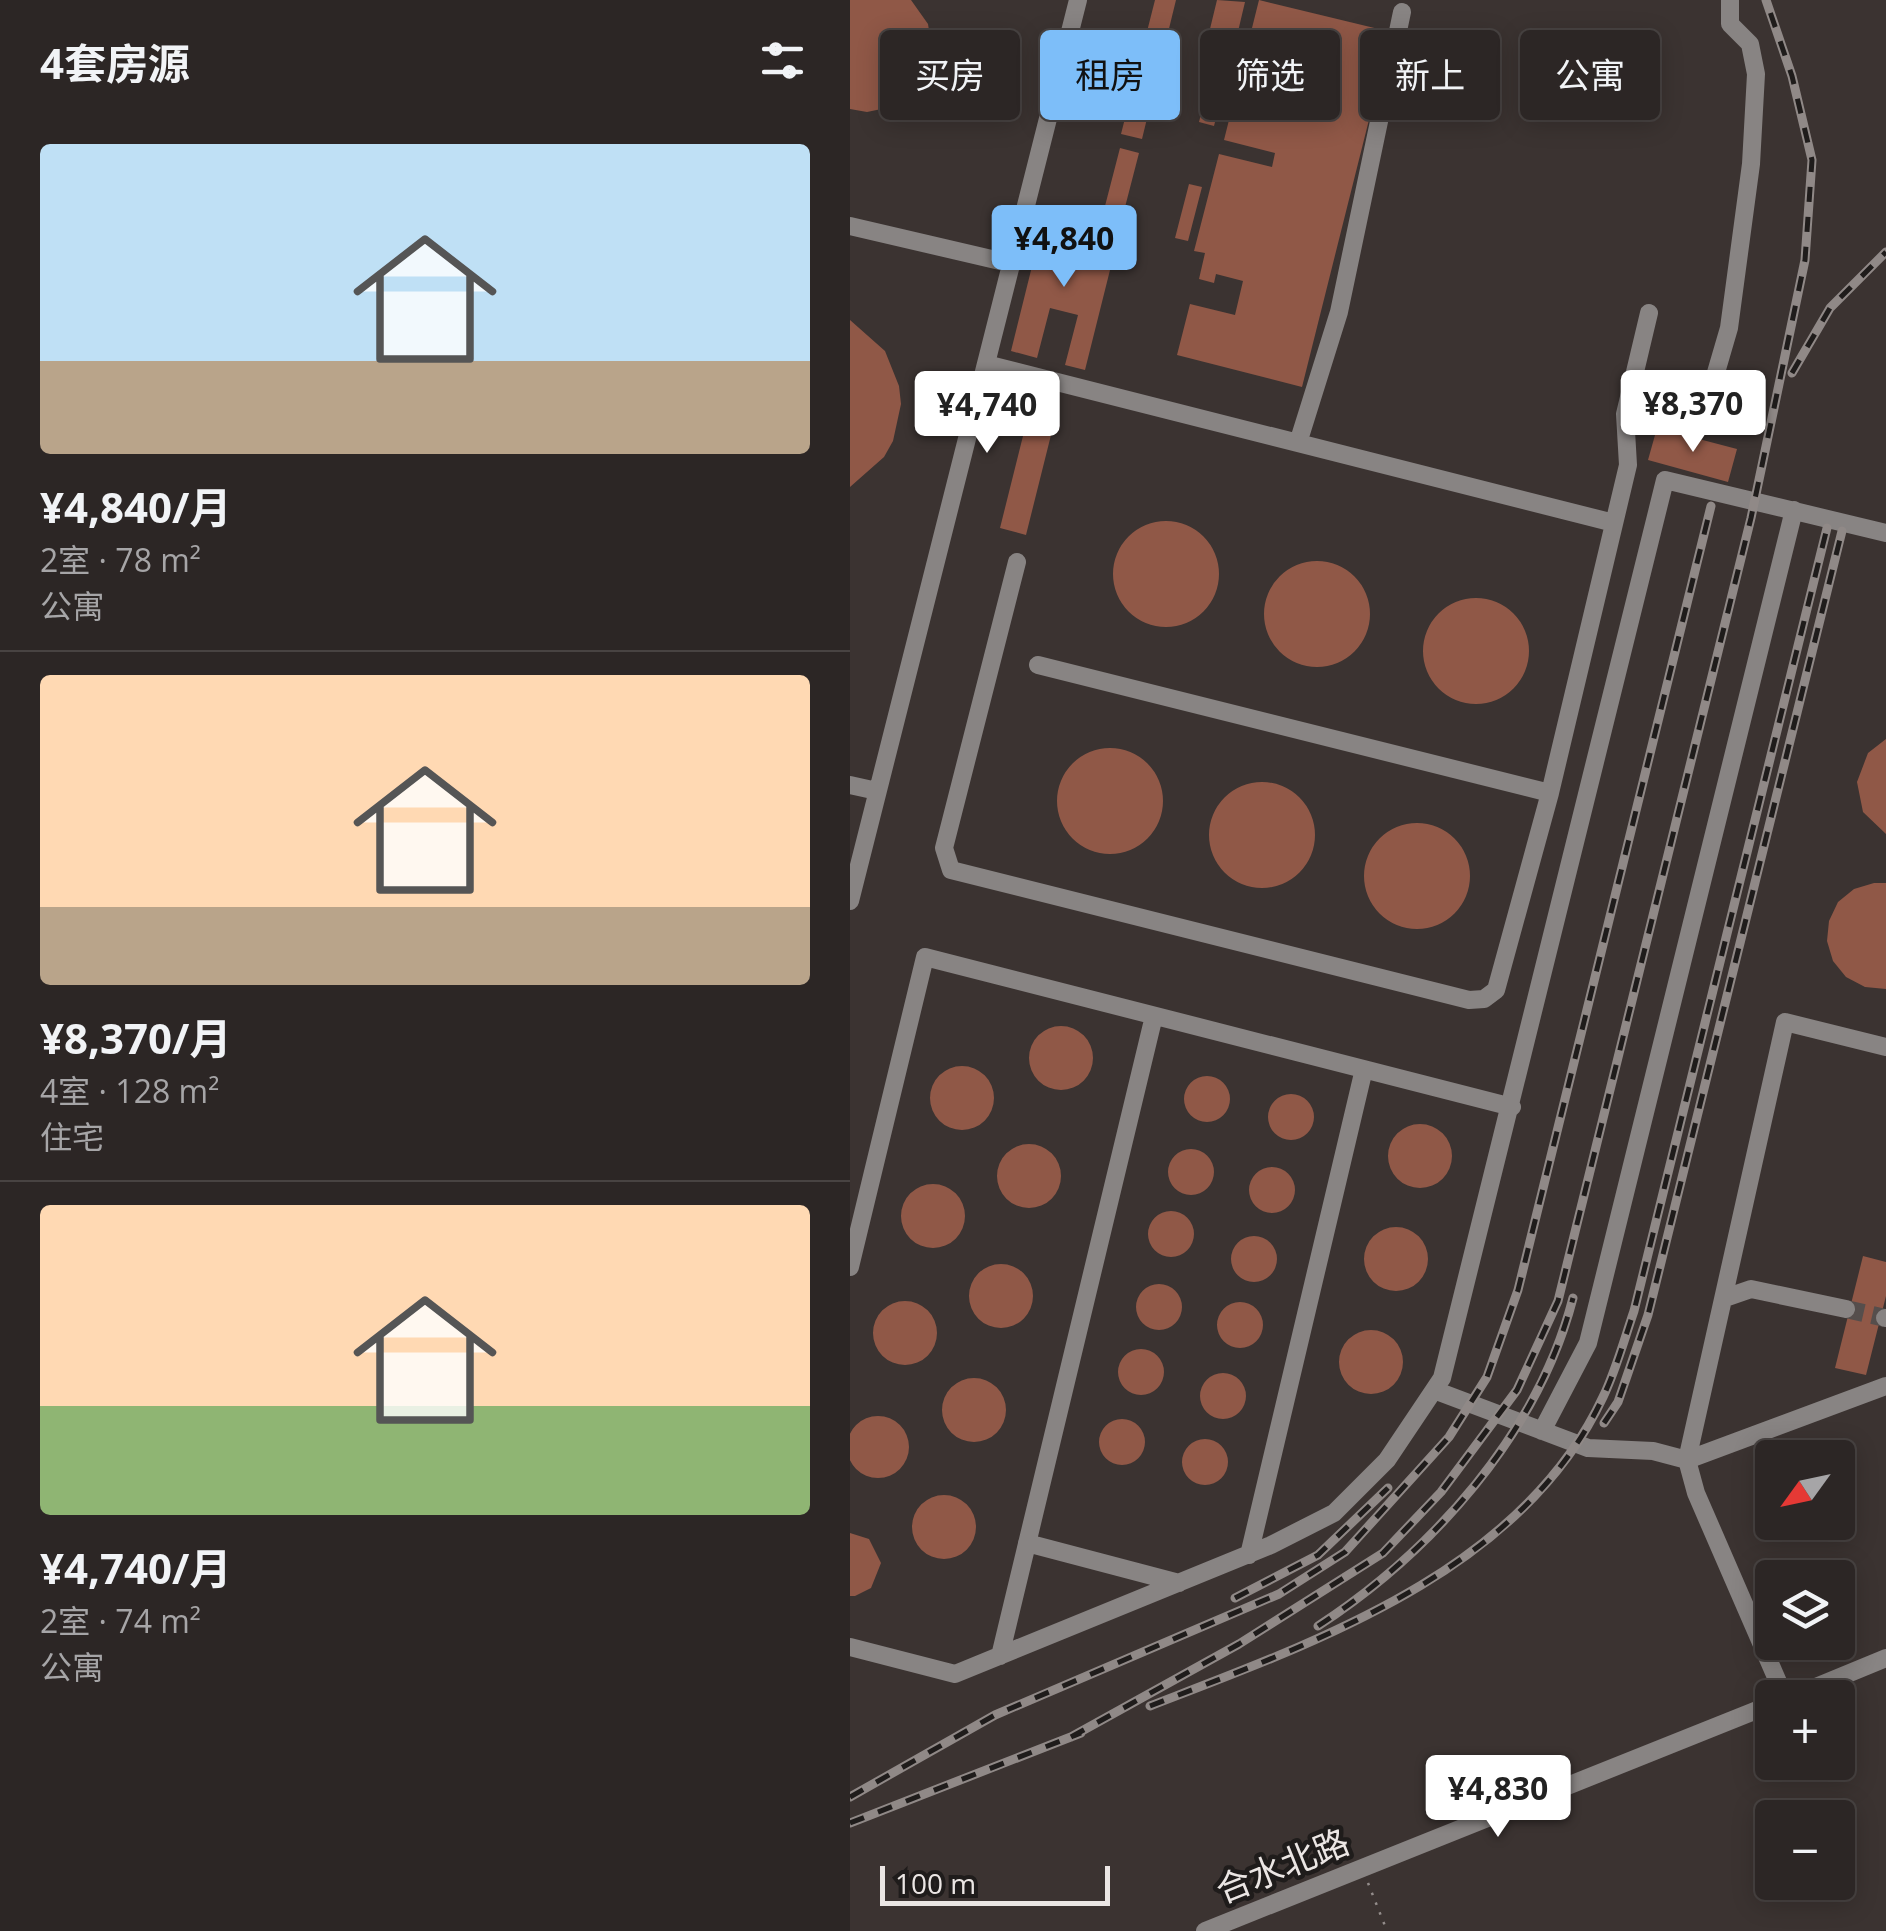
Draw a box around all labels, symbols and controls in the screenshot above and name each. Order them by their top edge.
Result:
chip: 买房 [880,30,1020,120]
chip: 租房 [1040,30,1180,120]
chip: 筛选 [1200,30,1340,120]
chip: 新上 [1360,30,1500,120]
chip: 公寓 [1520,30,1660,120]
icon: filters [755,33,810,88]
text: 4套房源 [40,34,190,91]
pin: ¥4,840 [983,205,1145,290]
icon: home [335,209,515,389]
text: ¥4,840 [1014,216,1114,259]
pin: ¥8,370 [1612,370,1774,455]
pin: ¥4,740 [906,371,1068,456]
text: ¥8,370 [1643,381,1743,424]
text: ¥4,740 [937,382,1037,425]
text: ¥4,840/月 [40,478,231,535]
text: 2室 · 78 m² [40,538,201,581]
text: 公寓 [40,584,104,627]
icon: home [335,740,515,920]
text: ¥8,370/月 [40,1009,231,1066]
text: 4室 · 128 m² [40,1069,219,1112]
text: 住宅 [40,1115,104,1158]
icon: home [335,1270,515,1450]
north arrow [1755,1440,1855,1540]
map controls [1755,1440,1855,1900]
text: ¥4,740/月 [40,1539,231,1596]
button: layers [1755,1560,1855,1660]
text: 2室 · 74 m² [40,1599,201,1642]
text: 公寓 [40,1645,104,1688]
button: + [1755,1680,1855,1780]
pin: ¥4,830 [1417,1755,1579,1840]
text: ¥4,830 [1448,1766,1548,1809]
button: − [1755,1800,1855,1900]
street label: 合水北路 [1208,1817,1356,1913]
scale bar [880,1861,1110,1906]
text: 100 m [895,1864,976,1902]

